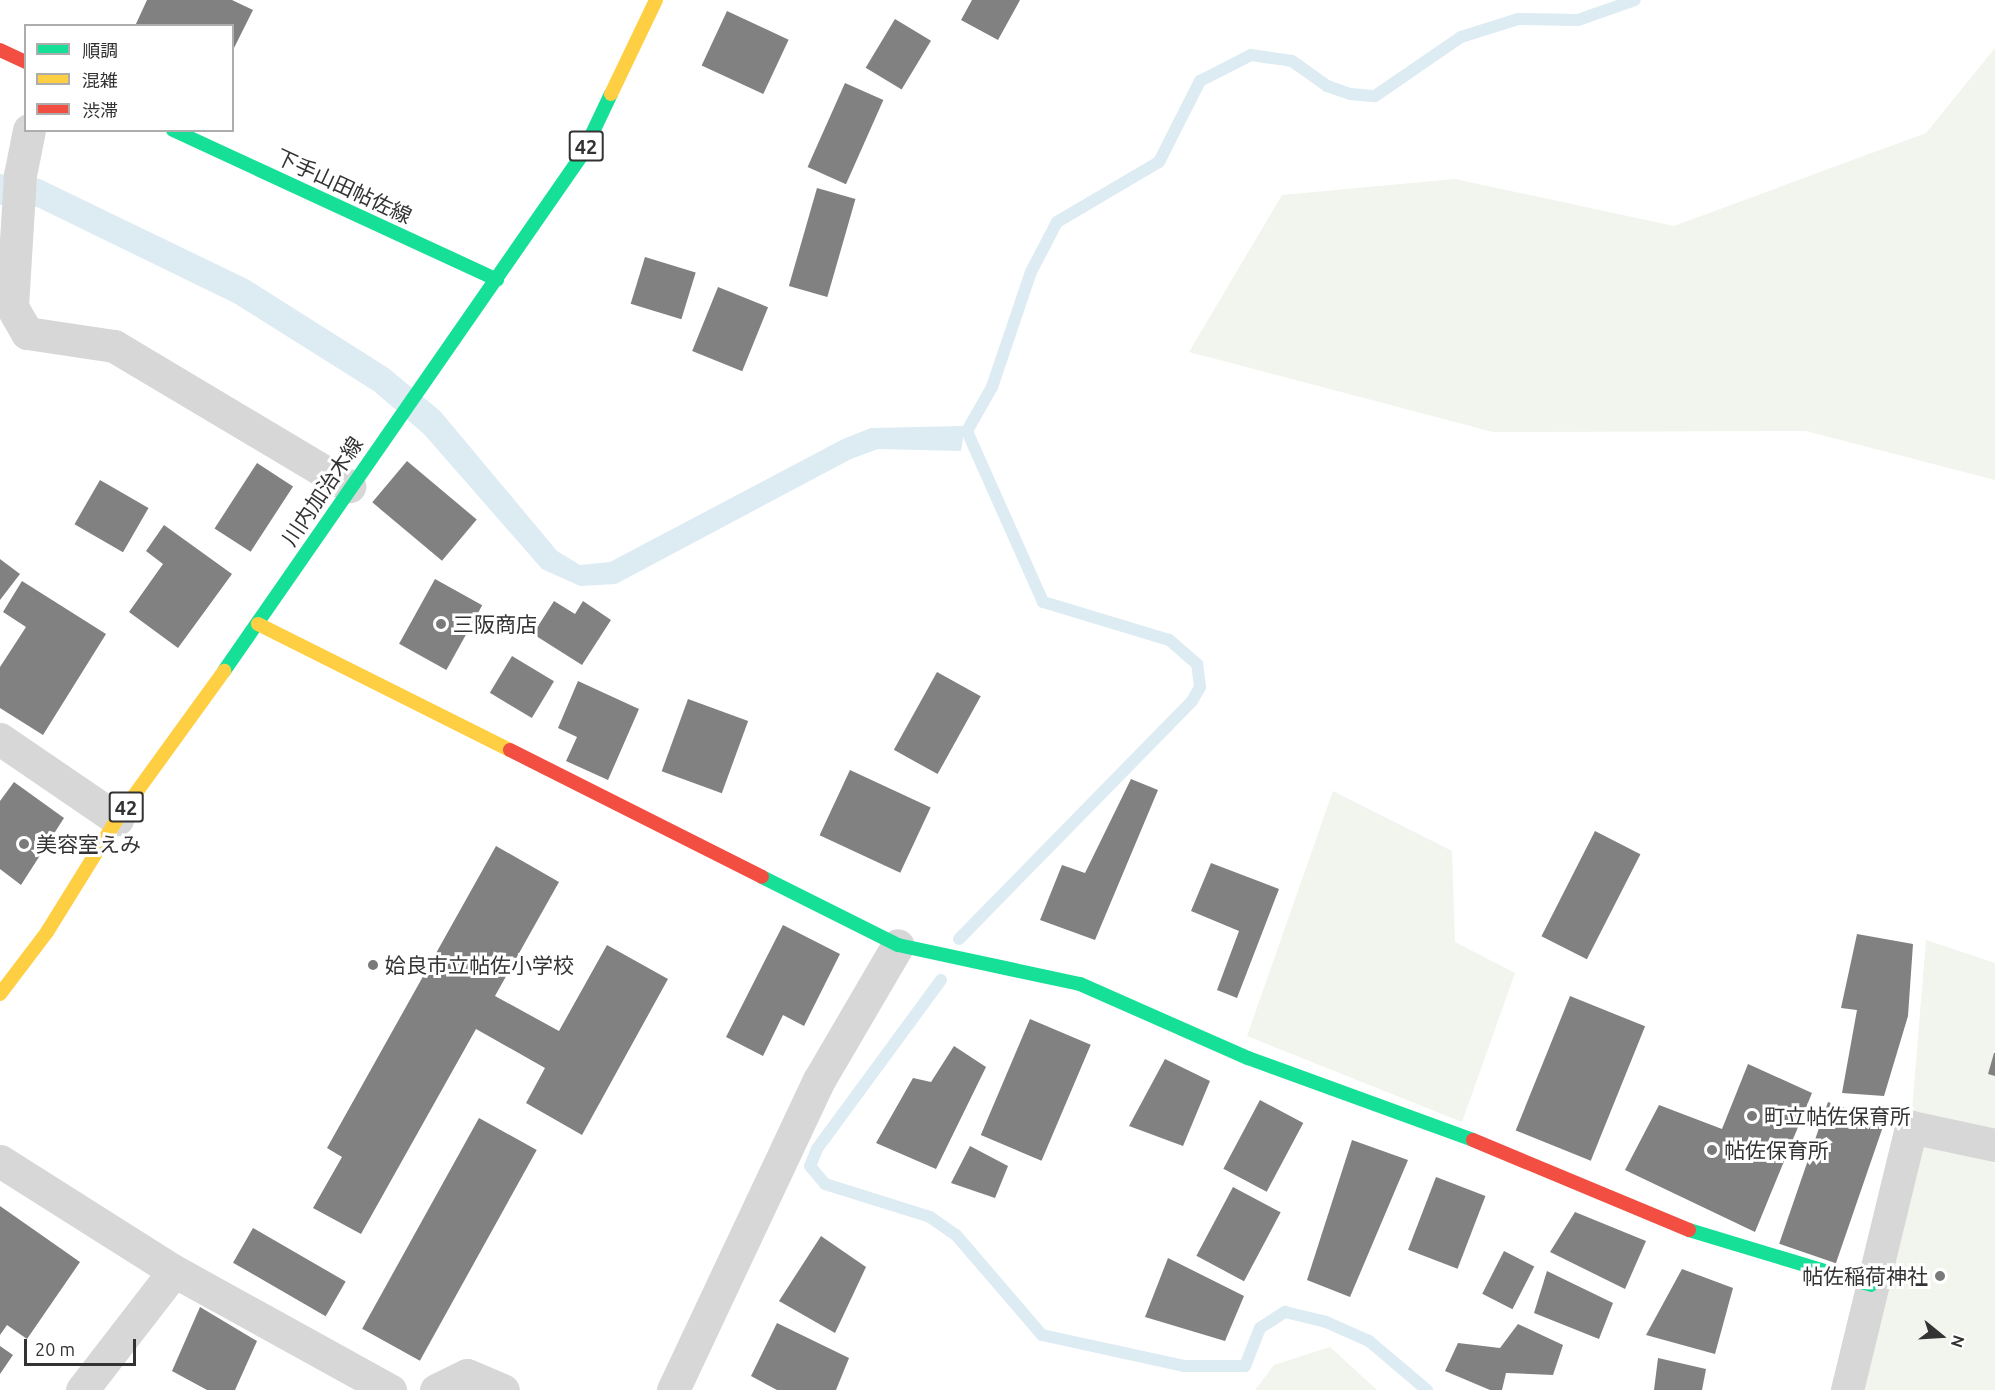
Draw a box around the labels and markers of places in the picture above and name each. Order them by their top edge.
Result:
place label: 三阪商店 [453,611,537,637]
marker: 三阪商店 [434,617,448,631]
place label: 美容室えみ [36,831,141,857]
marker: 美容室えみ [17,837,31,851]
place label: 姶良市立帖佐小学校 [385,952,574,978]
marker: 姶良市立帖佐小学校 [366,958,380,972]
place label: 町立帖佐保育所 [1764,1103,1911,1129]
marker: 町立帖佐保育所 [1745,1109,1759,1123]
place label: 帖佐保育所 [1724,1137,1829,1163]
marker: 帖佐保育所 [1705,1143,1719,1157]
place label: 帖佐稲荷神社 [1802,1263,1928,1289]
marker: 帖佐稲荷神社 [1933,1269,1947,1283]

